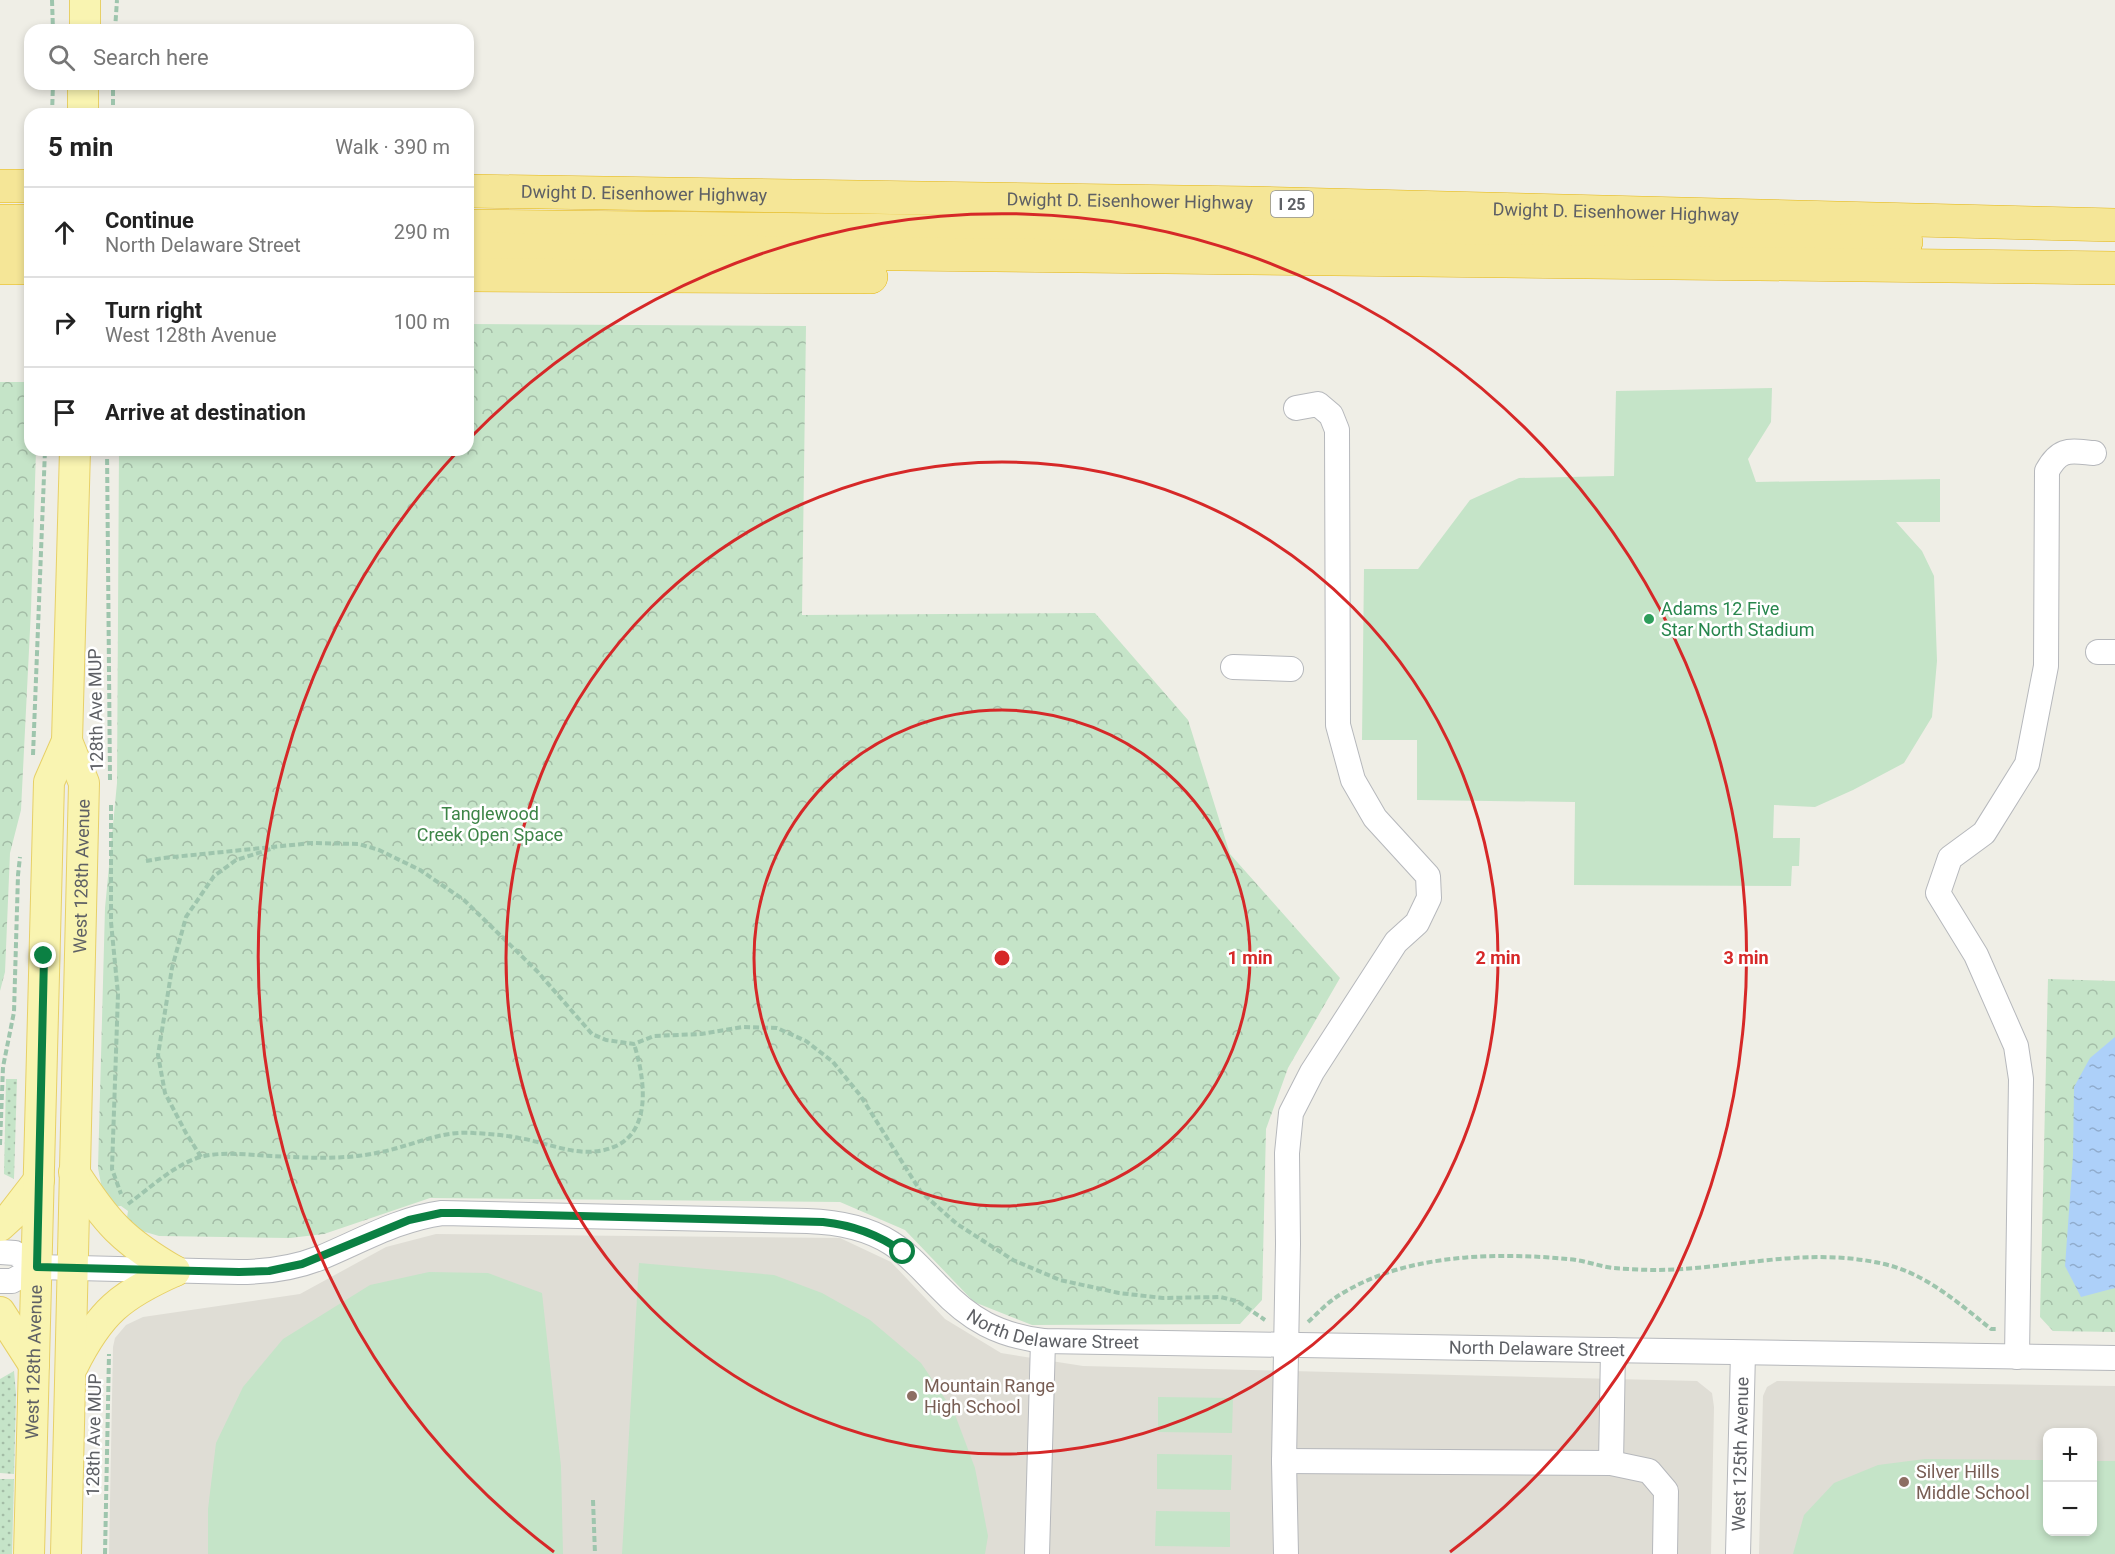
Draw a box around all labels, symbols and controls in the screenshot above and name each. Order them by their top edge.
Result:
search box [24,24,474,90]
icon: search [45,41,78,74]
text: Search here [93,45,209,70]
text: 5 min [48,132,113,162]
text: Walk · 390 m [335,135,450,159]
street label: Dwight D. Eisenhower Highway [521,181,768,206]
street label: Dwight D. Eisenhower Highway [1007,188,1254,213]
road number: I 25 [1271,191,1313,217]
street label: Dwight D. Eisenhower Highway [1492,198,1740,225]
text: Continue [105,208,194,233]
icon: ahead [48,216,81,249]
text: 290 m [394,220,450,244]
text: North Delaware Street [105,233,301,257]
text: Turn right [105,298,202,323]
icon: right [48,306,81,339]
text: 100 m [394,310,450,334]
text: West 128th Avenue [105,323,277,347]
icon: arrive [48,396,81,429]
text: Arrive at destination [105,400,306,425]
place label: Adams 12 Five Star North Stadium [1661,598,1814,640]
marker: Adams 12 Five Star North Stadium [1642,612,1656,626]
street label: 128th Ave MUP [84,648,107,772]
street label: West 128th Avenue [69,799,94,954]
park label: Tanglewood Creek Open Space [417,803,563,845]
route end [30,942,56,968]
text: 1 min [1227,947,1273,968]
text: 2 min [1475,947,1521,968]
text: 3 min [1723,947,1769,968]
centre of rings [992,948,1012,968]
route start [889,1238,915,1264]
street label: West 128th Avenue [21,1285,46,1440]
street label: North Delaware Street [963,1304,1139,1353]
street label: North Delaware Street [1449,1336,1625,1360]
street label: 128th Ave MUP [82,1373,105,1497]
place label: Mountain Range High School [924,1375,1055,1417]
street label: West 125th Avenue [1728,1377,1752,1531]
marker: Mountain Range High School [905,1389,919,1403]
map controls [2043,1428,2097,1536]
button: + [2043,1428,2097,1482]
place label: Silver Hills Middle School [1916,1461,2030,1503]
marker: Silver Hills Middle School [1897,1475,1911,1489]
button: − [2043,1482,2097,1536]

